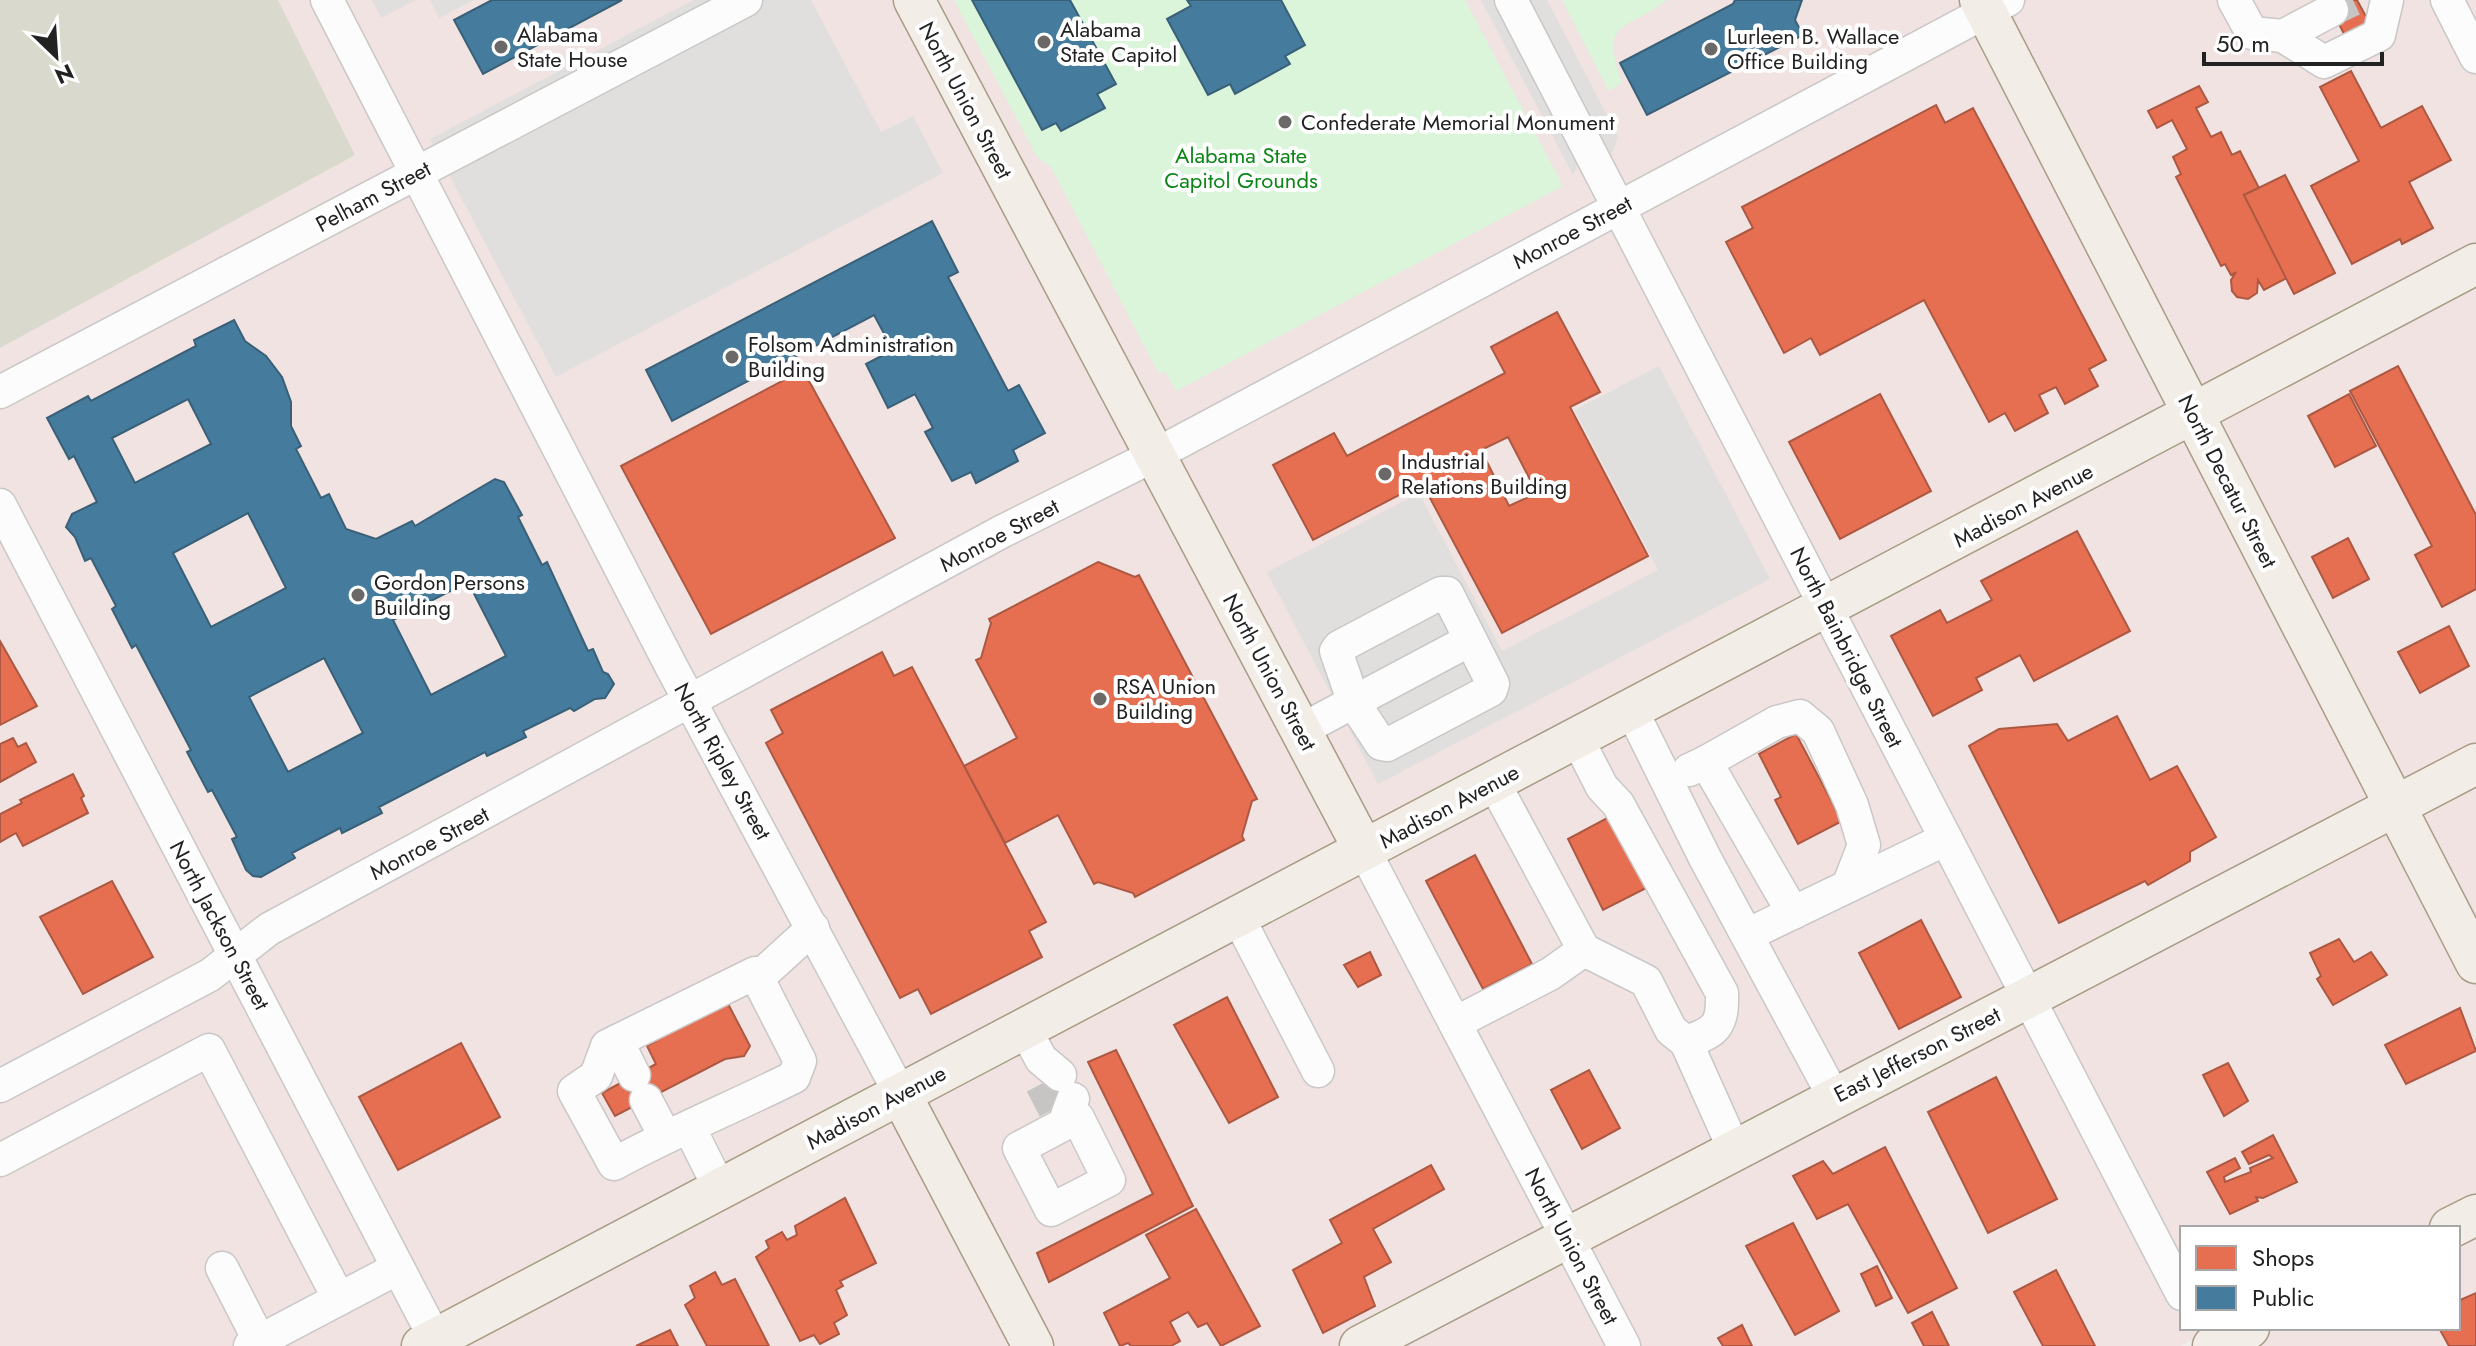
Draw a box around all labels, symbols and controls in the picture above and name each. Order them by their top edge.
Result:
place label: Alabama State Capitol [1060,13,1177,70]
north arrow [16,16,96,96]
street label: North Union Street [911,16,1021,185]
scale bar [2204,16,2382,66]
place label: Alabama State House [517,18,628,75]
place label: Lurleen B. Wallace Office Building [1727,20,1899,77]
text: 50 m [2216,26,2270,61]
marker: Alabama State Capitol [1035,33,1053,51]
marker: Alabama State House [492,38,510,56]
marker: Lurleen B. Wallace Office Building [1702,40,1720,58]
text: N [50,56,79,92]
place label: Confederate Memorial Monument [1301,106,1615,138]
marker: Confederate Memorial Monument [1276,113,1294,131]
park label: Alabama State Capitol Grounds [1164,139,1318,196]
street label: Pelham Street [310,152,437,240]
street label: Monroe Street [1507,187,1638,277]
place label: Folsom Administration Building [748,328,954,385]
marker: Folsom Administration Building [723,348,741,366]
street label: North Decatur Street [2170,389,2286,574]
place label: Industrial Relations Building [1401,445,1567,502]
street label: Madison Avenue [1947,455,2099,555]
marker: Industrial Relations Building [1376,465,1394,483]
street label: Monroe Street [934,490,1065,580]
street label: North Bainbridge Street [1782,541,1912,754]
place label: Gordon Persons Building [374,566,525,623]
marker: Gordon Persons Building [349,586,367,604]
street label: North Union Street [1215,588,1325,757]
place label: RSA Union Building [1116,670,1216,727]
street label: North Ripley Street [666,677,780,846]
marker: RSA Union Building [1091,690,1109,708]
street label: Madison Avenue [1373,756,1525,856]
street label: Monroe Street [364,798,495,888]
street label: North Jackson Street [162,835,279,1016]
street label: East Jefferson Street [1828,998,2006,1110]
street label: Madison Avenue [800,1057,952,1157]
street label: North Union Street [1517,1162,1627,1331]
legend [2180,1226,2460,1330]
text: Shops [2252,1240,2314,1275]
text: Public [2252,1280,2314,1315]

